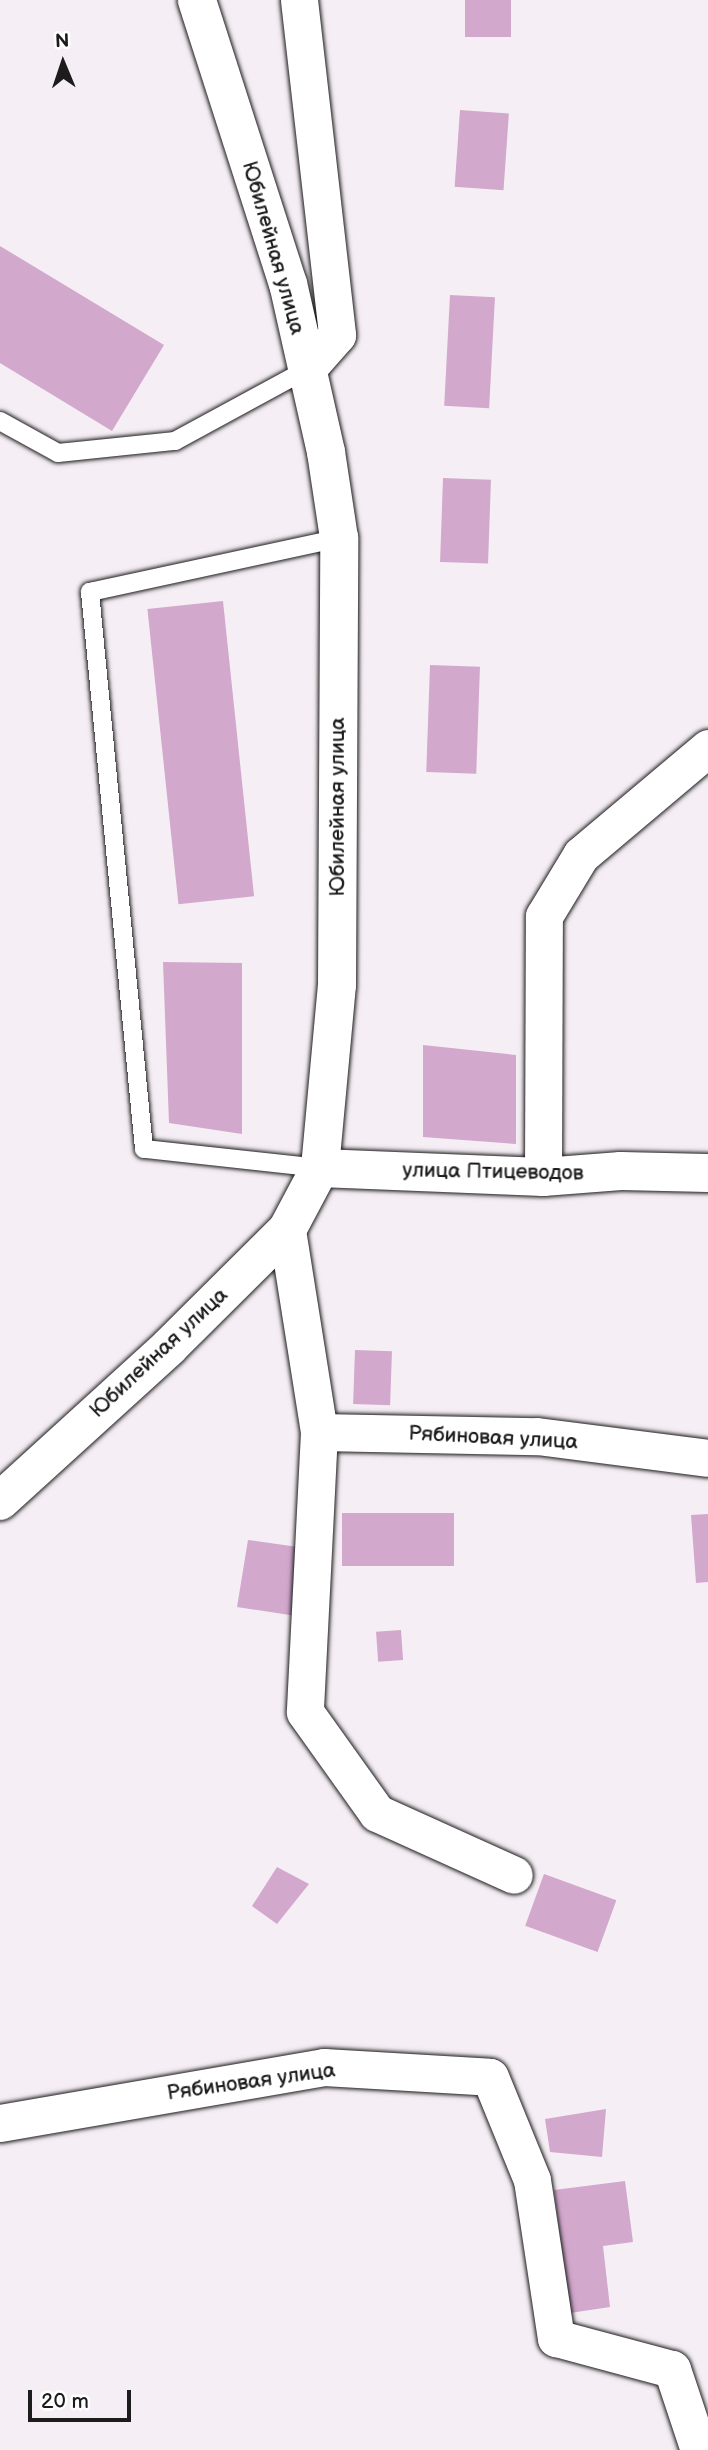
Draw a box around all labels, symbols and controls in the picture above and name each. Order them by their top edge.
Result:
north arrow [28,28,98,98]
text: N [55,30,70,53]
street label: Юбилейная улица [236,158,310,338]
street label: Юбилейная улица [325,717,351,897]
street label: улица Птицеводов [402,1158,584,1186]
street label: Юбилейная улица [85,1283,233,1423]
street label: Рябиновая улица [408,1421,578,1455]
street label: Рябиновая улица [165,2058,337,2106]
scale bar [32,2376,135,2420]
text: 20 m [41,2389,89,2414]

